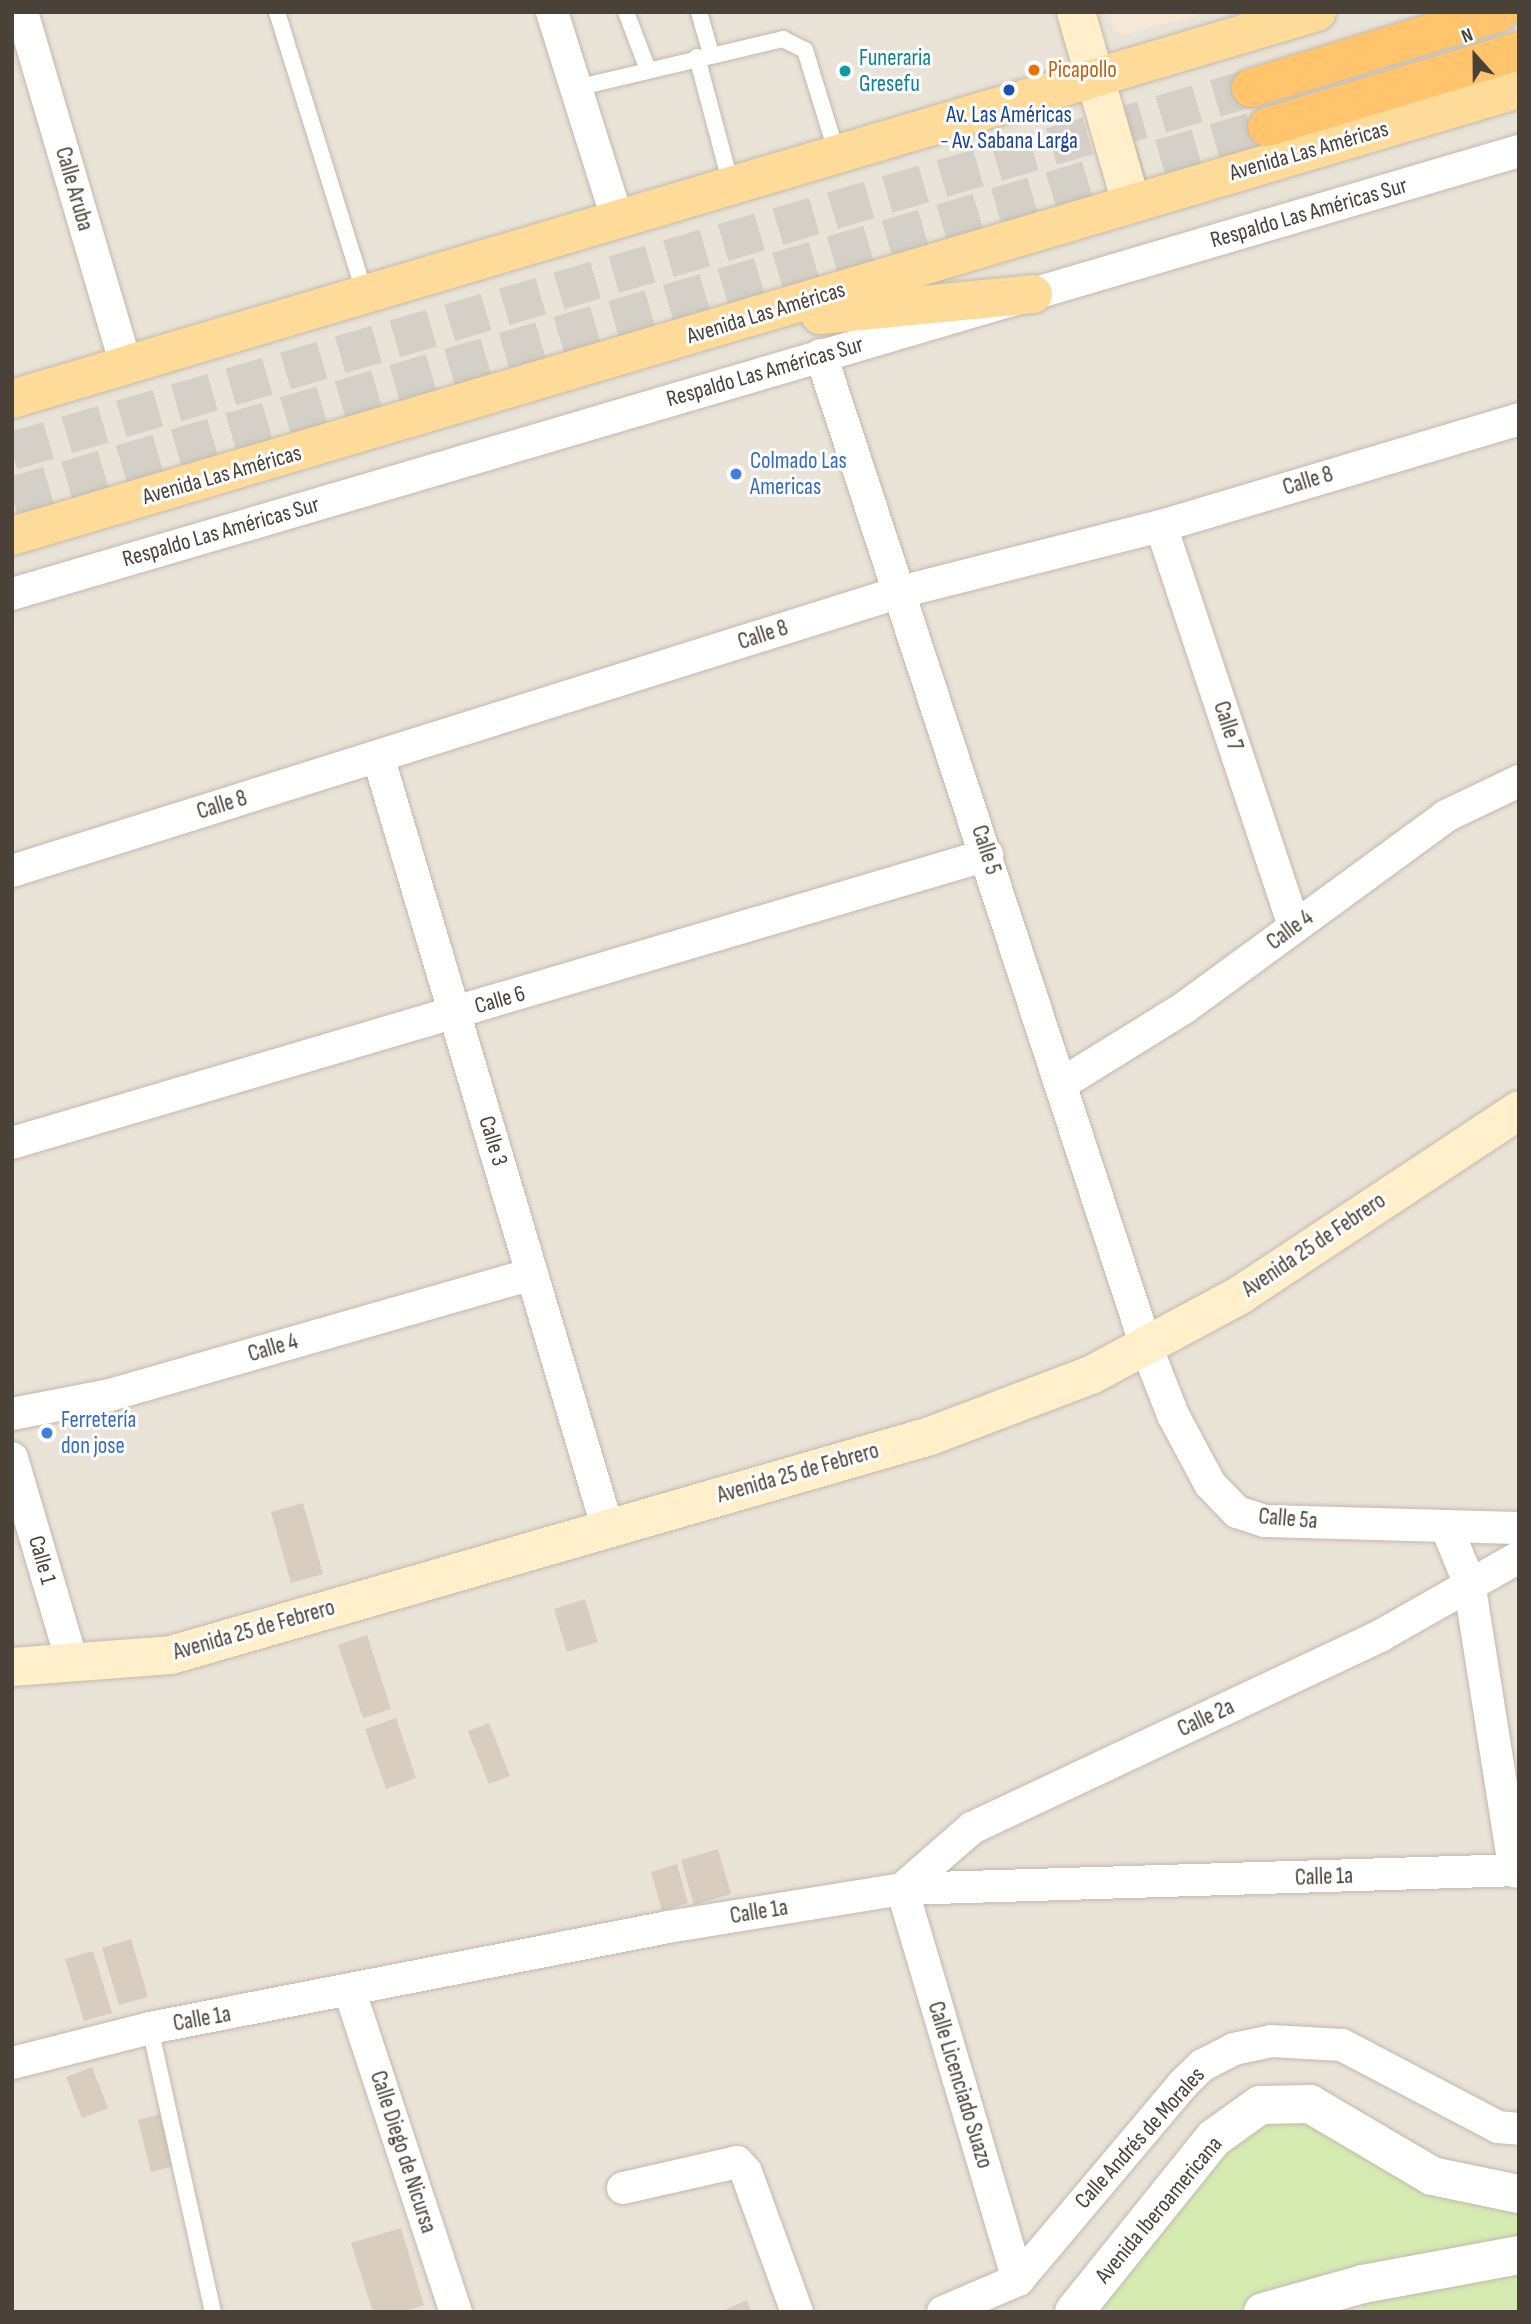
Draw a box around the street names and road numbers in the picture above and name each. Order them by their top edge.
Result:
street label: Avenida Las Américas [1226,115,1392,187]
street label: Calle Aruba [49,144,99,234]
street label: Respaldo Las Américas Sur [1207,172,1411,254]
street label: Avenida Las Américas [683,276,849,350]
street label: Respaldo Las Américas Sur [663,331,867,413]
street label: Avenida Las Américas [139,439,305,511]
street label: Calle 8 [1280,460,1336,502]
street label: Respaldo Las Américas Sur [119,491,323,573]
street label: Calle 8 [734,614,792,656]
street label: Calle 7 [1207,698,1249,754]
street label: Calle 8 [194,784,250,826]
street label: Calle 5 [965,822,1007,878]
street label: Calle 4 [1261,904,1319,956]
street label: Calle 6 [472,980,528,1020]
street label: Calle 3 [472,1113,514,1169]
street label: Avenida 25 de Febrero [1237,1187,1391,1303]
street label: Calle 4 [245,1328,301,1368]
street label: Avenida 25 de Febrero [714,1437,882,1509]
street label: Calle 5a [1257,1503,1319,1535]
street label: Calle 1 [22,1533,62,1587]
street label: Avenida 25 de Febrero [170,1594,338,1666]
street label: Calle 2a [1173,1693,1239,1743]
street label: Calle 1a [1294,1862,1354,1892]
street label: Calle 1a [728,1894,790,1930]
street label: Calle Licenciado Suazo [922,1998,998,2172]
street label: Calle 1a [171,2000,233,2038]
street label: Calle Andrés de Morales [1069,2062,1211,2214]
street label: Calle Diego de Nicursa [364,2067,442,2237]
street label: Avenida Iberoamericana [1090,2131,1228,2289]

